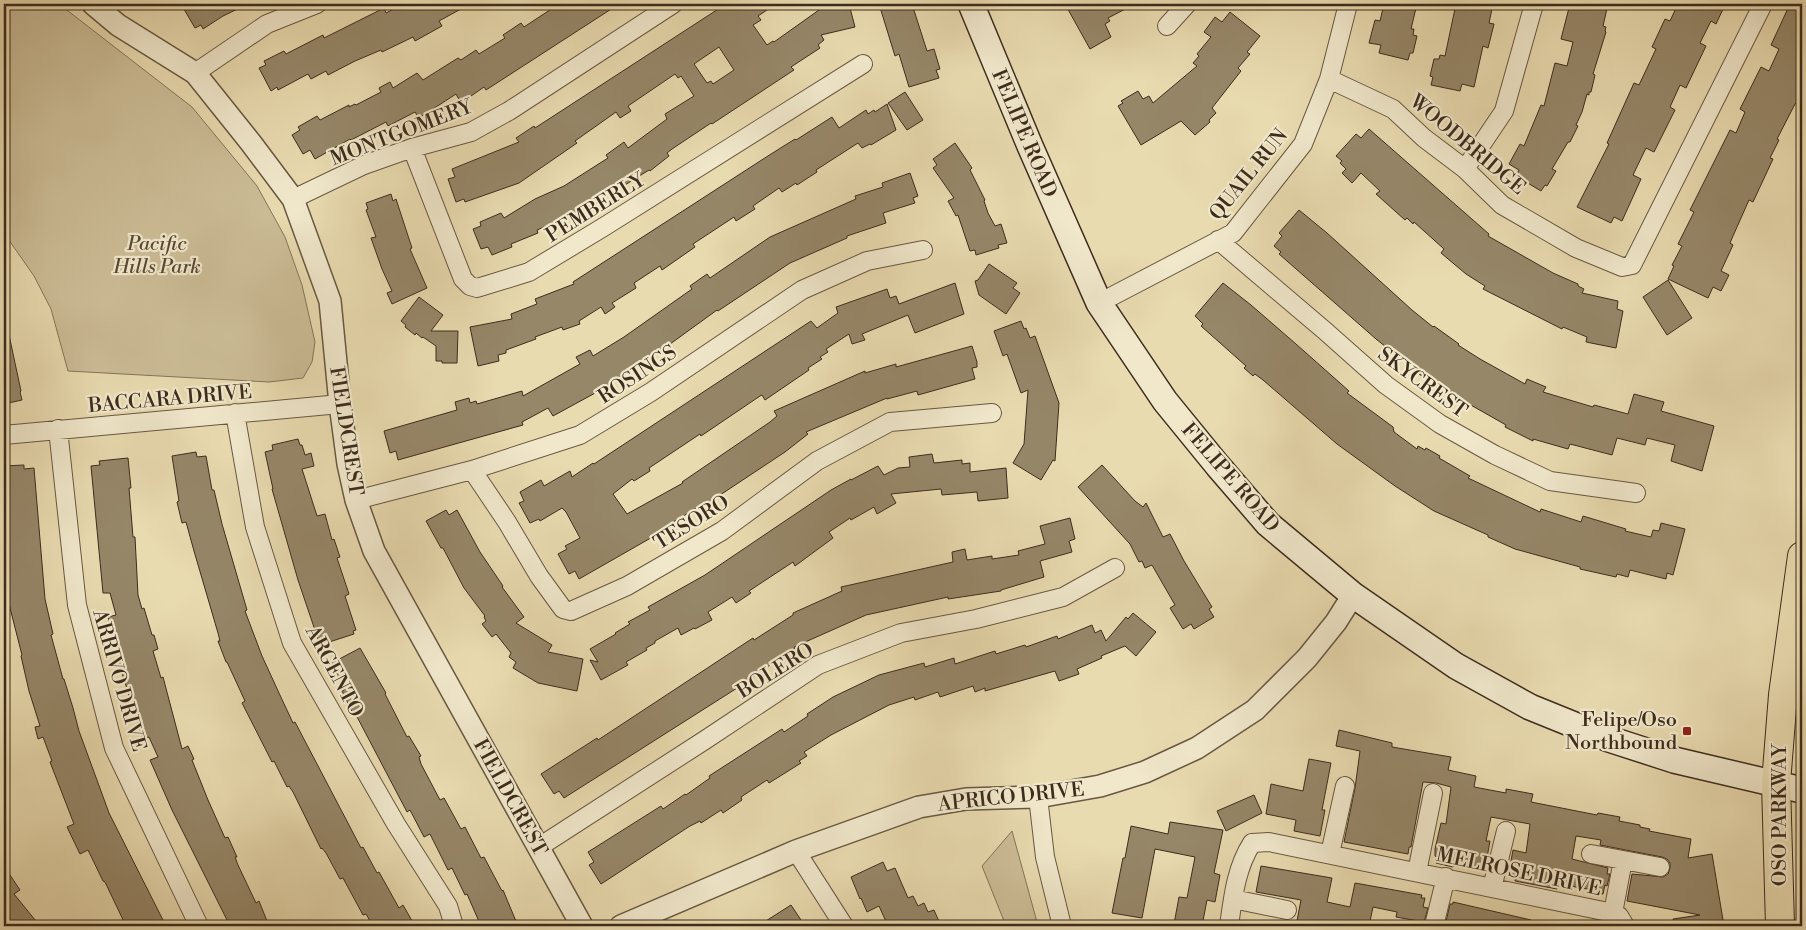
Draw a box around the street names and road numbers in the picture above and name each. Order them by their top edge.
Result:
street label: FELIPE ROAD [985,66,1062,202]
street label: WOODBRIDGE [1403,89,1530,201]
street label: MONTGOMERY [327,94,477,172]
street label: QUAIL RUN [1205,124,1294,226]
street label: PEMBERLY [542,167,651,249]
street label: ROSINGS [594,340,682,410]
street label: SKYCREST [1372,342,1472,424]
street label: FIELDCREST [323,365,368,498]
street label: BACCARA DRIVE [86,380,253,419]
street label: FELIPE ROAD [1176,418,1284,538]
street label: TESORO [649,490,734,556]
street label: ARRIVO DRIVE [86,606,151,754]
street label: ARGENTO [299,621,368,722]
street label: BOLERO [732,638,819,705]
street label: FIELDCREST [467,735,552,861]
street label: OSO PARKWAY [1768,743,1793,886]
street label: APRICO DRIVE [936,777,1086,818]
street label: MELROSE DRIVE [1434,843,1604,902]

